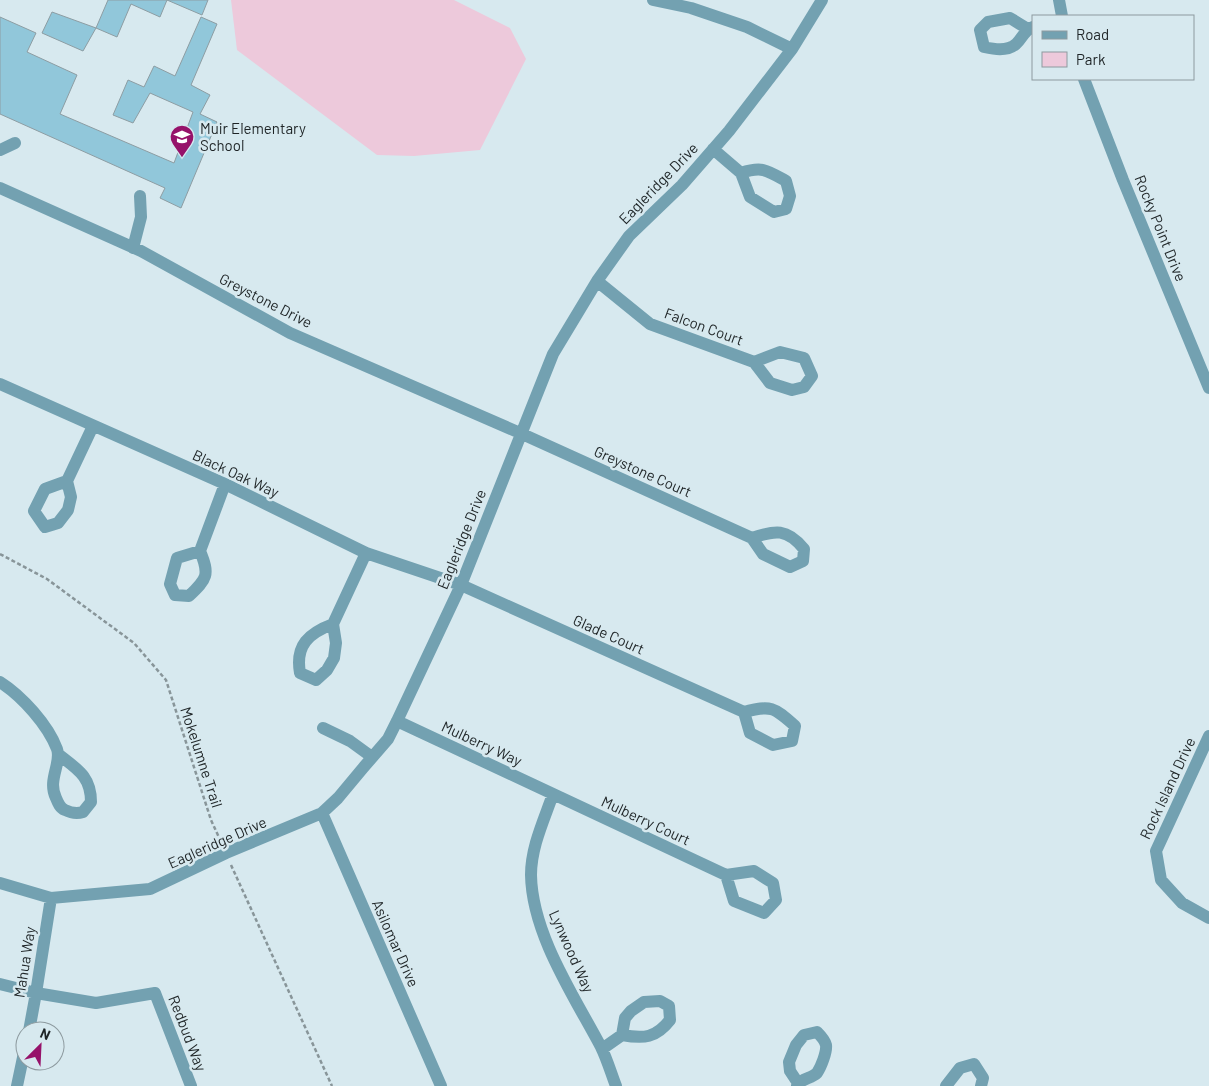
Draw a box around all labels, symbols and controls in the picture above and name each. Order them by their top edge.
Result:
legend [1032,15,1194,80]
text: Road [1076,25,1109,43]
text: Park [1076,50,1106,68]
place label: Muir Elementary School [200,119,306,154]
school or university icon: Muir Elementary School [169,124,195,158]
street label: Eagleridge Drive [615,139,701,227]
street label: Rocky Point Drive [1131,172,1191,284]
street label: Greystone Drive [217,269,315,331]
street label: Falcon Court [662,303,746,349]
street label: Greystone Court [591,441,695,501]
street label: Black Oak Way [190,445,282,501]
street label: Eagleridge Drive [433,486,489,592]
street label: Glade Court [571,610,647,658]
street label: Mokelumne Trail [177,704,227,810]
street label: Mulberry Way [439,717,525,769]
street label: Rock Island Drive [1136,734,1198,842]
street label: Mulberry Court [599,792,693,848]
street label: Eagleridge Drive [165,812,269,872]
street label: Asilomar Drive [369,897,423,989]
street label: Lynwood Way [546,907,598,995]
street label: Mahua Way [9,925,39,999]
street label: Redbud Way [165,993,211,1073]
north arrow [15,1021,65,1071]
text: N [38,1024,53,1043]

